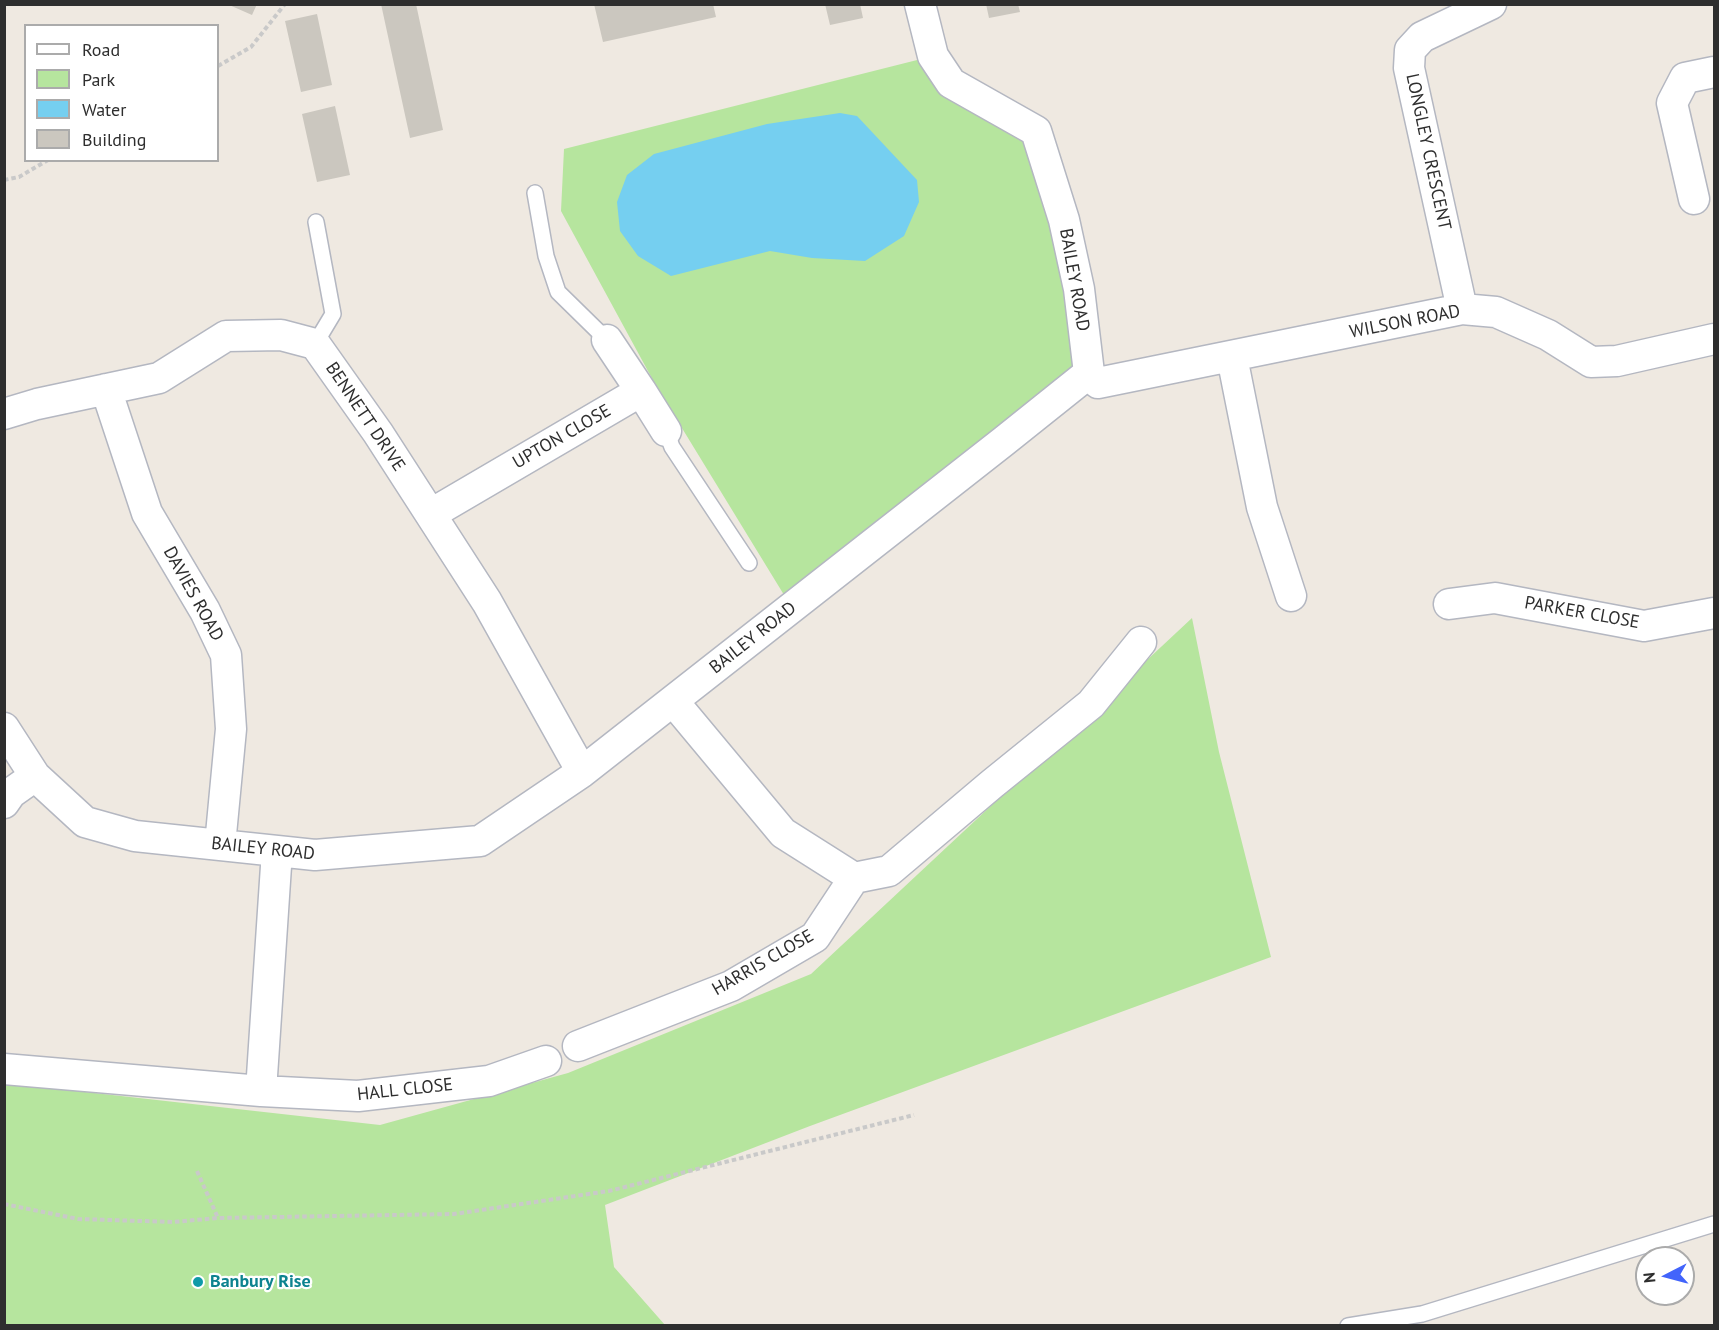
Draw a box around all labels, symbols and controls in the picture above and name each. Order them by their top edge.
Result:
legend [24,24,219,162]
text: Road [82,38,120,61]
text: Park [82,68,115,91]
street label: LONGLEY CRESCENT [1401,72,1455,232]
text: Water [82,98,126,121]
text: Building [82,128,146,151]
street label: BAILEY ROAD [1054,227,1094,333]
street label: WILSON ROAD [1348,301,1462,343]
street label: BENNETT DRIVE [321,358,409,476]
street label: UPTON CLOSE [509,400,615,474]
street label: DAVIES ROAD [158,543,228,645]
street label: PARKER CLOSE [1523,592,1641,634]
street label: BAILEY ROAD [705,597,801,679]
street label: BAILEY ROAD [210,833,316,865]
street label: HARRIS CLOSE [708,925,818,1001]
street label: HALL CLOSE [356,1074,454,1106]
north arrow [1635,1246,1695,1306]
place label: Banbury Rise [210,1271,311,1293]
text: N [1639,1271,1660,1284]
marker: Banbury Rise [191,1275,205,1289]

